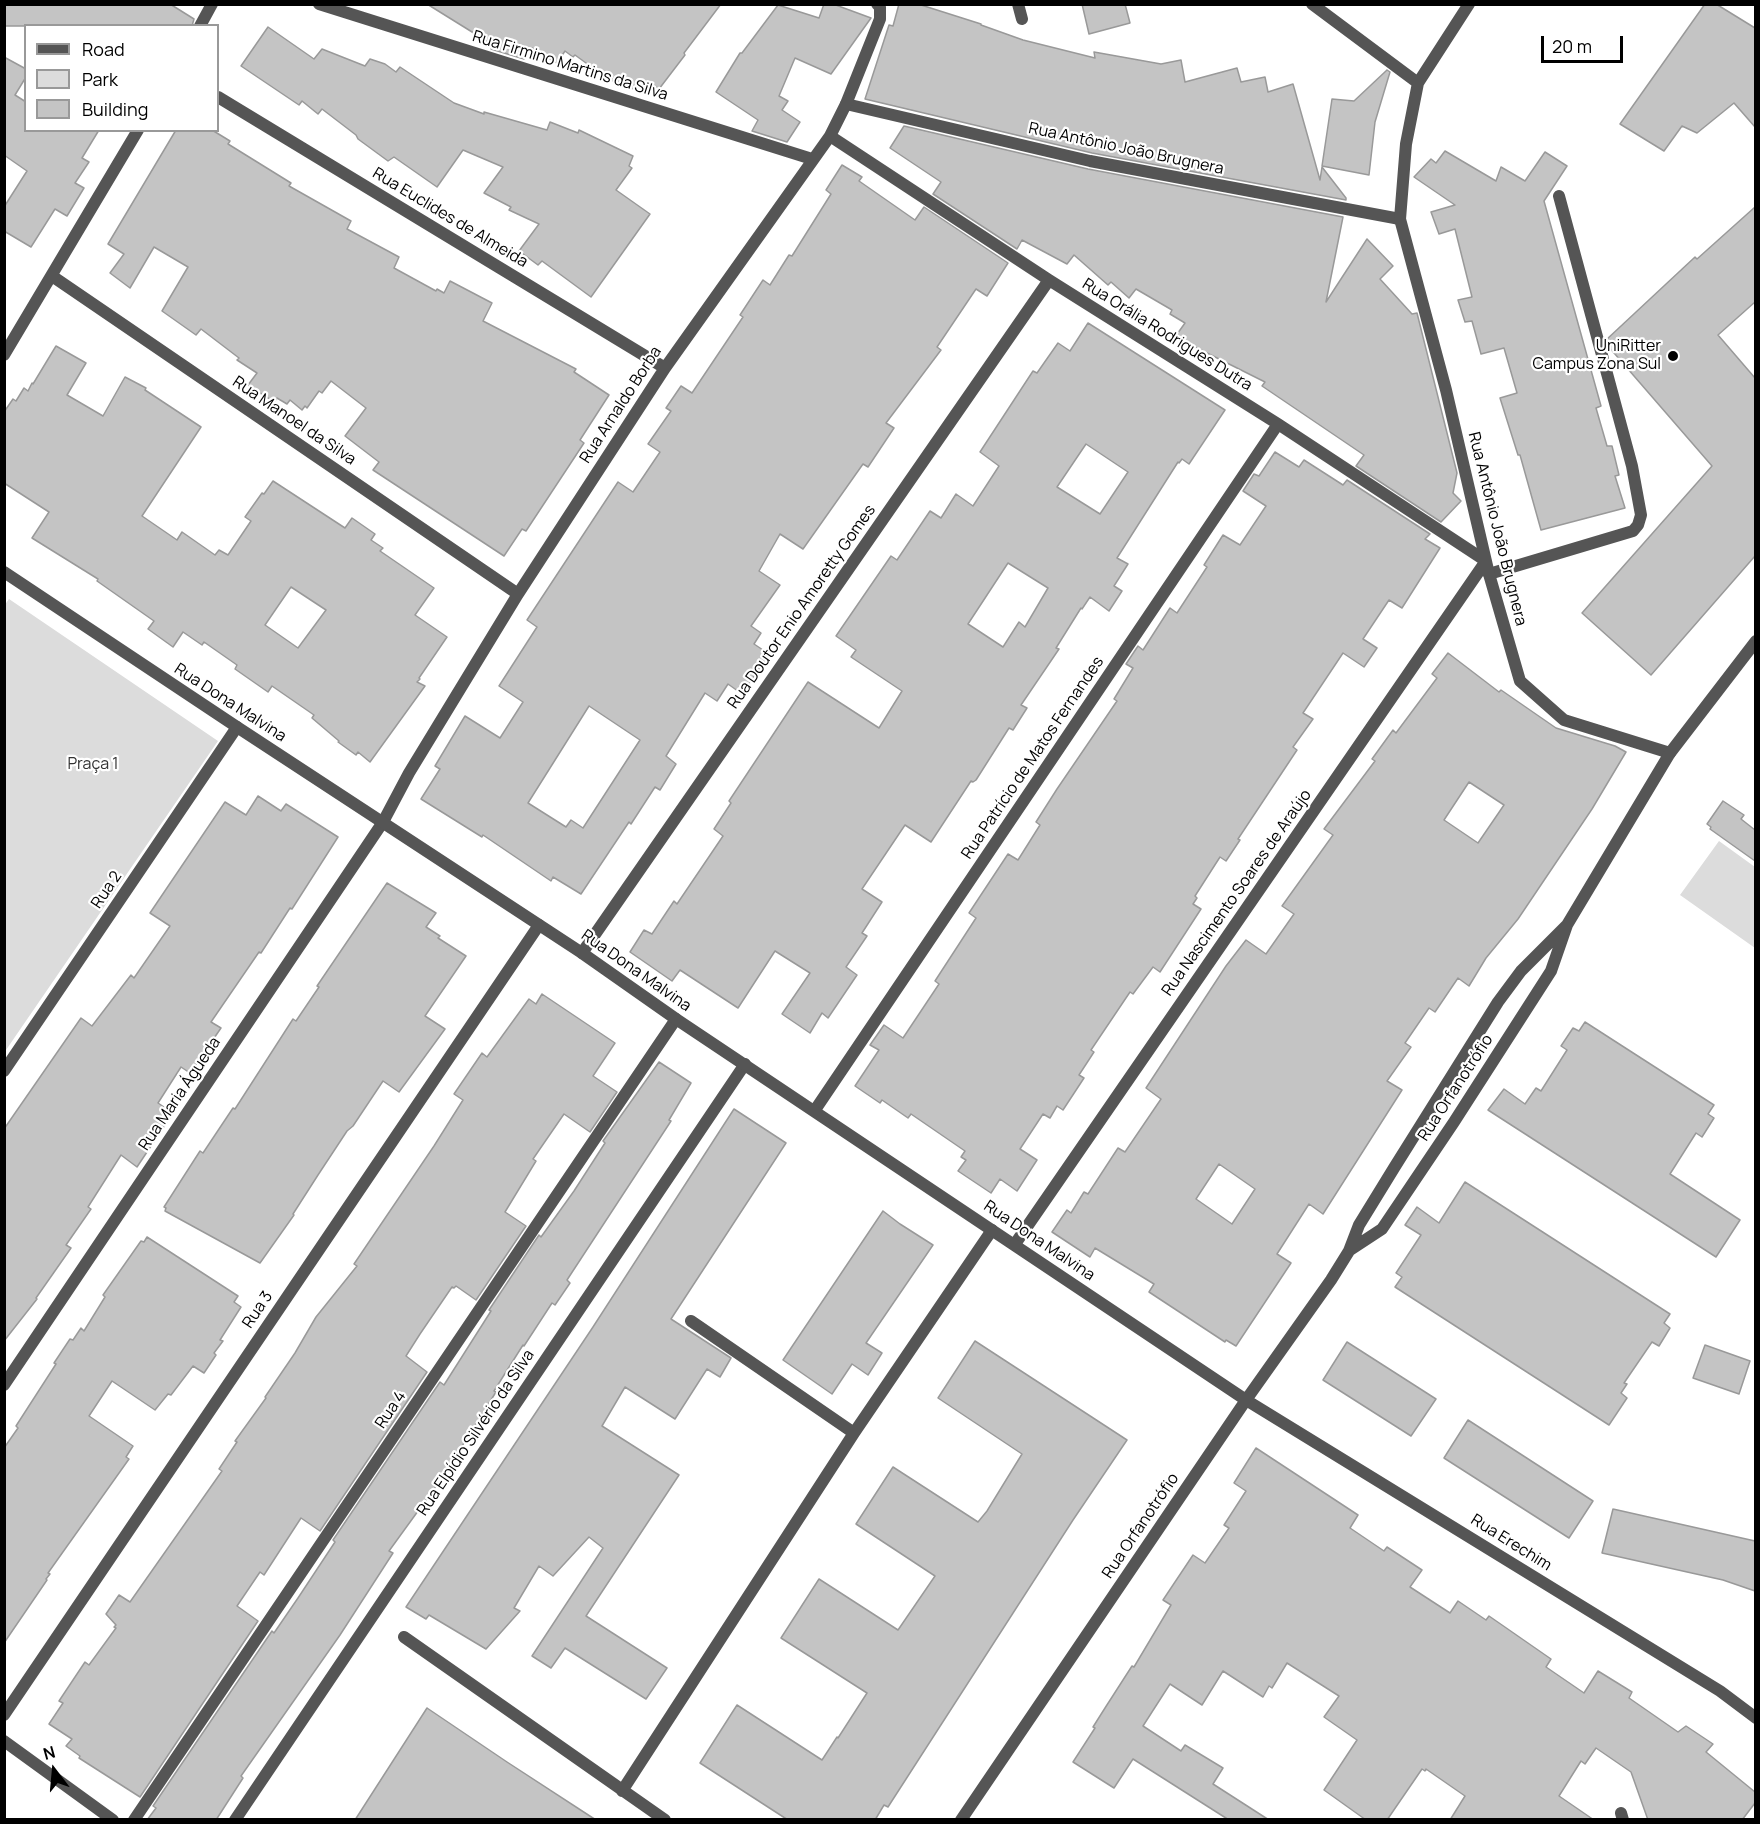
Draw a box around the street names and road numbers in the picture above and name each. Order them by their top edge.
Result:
street label: Rua Firmino Martins da Silva [470,27,670,105]
street label: Rua Antônio João Brugnera [1027,119,1225,179]
street label: Rua Euclides de Almeida [369,164,531,272]
street label: Rua Orália Rodrigues Dutra [1079,275,1255,395]
street label: Rua Arnaldo Borba [576,343,666,467]
street label: Rua Manoel da Silva [229,373,359,469]
street label: Rua Antônio João Brugnera [1464,430,1530,628]
street label: Rua Doutor Enio Amoretty Gomes [724,501,880,713]
street label: Rua Patrício de Matos Fernandes [958,653,1108,863]
street label: Rua Dona Malvina [170,660,290,746]
street label: Rua Nascimento Soares de Araújo [1158,786,1316,1000]
street label: Rua 2 [88,868,126,912]
street label: Rua Dona Malvina [577,926,695,1016]
street label: Rua Orfanotrófio [1414,1031,1498,1145]
street label: Rua Maria Águeda [135,1034,225,1154]
street label: Rua Dona Malvina [980,1197,1098,1285]
street label: Rua 3 [239,1288,277,1332]
street label: Rua Elpídio Silvério da Silva [413,1346,539,1520]
street label: Rua 4 [372,1388,410,1432]
street label: Rua Orfanotrófio [1099,1470,1183,1582]
street label: Rua Erechim [1467,1511,1555,1575]

